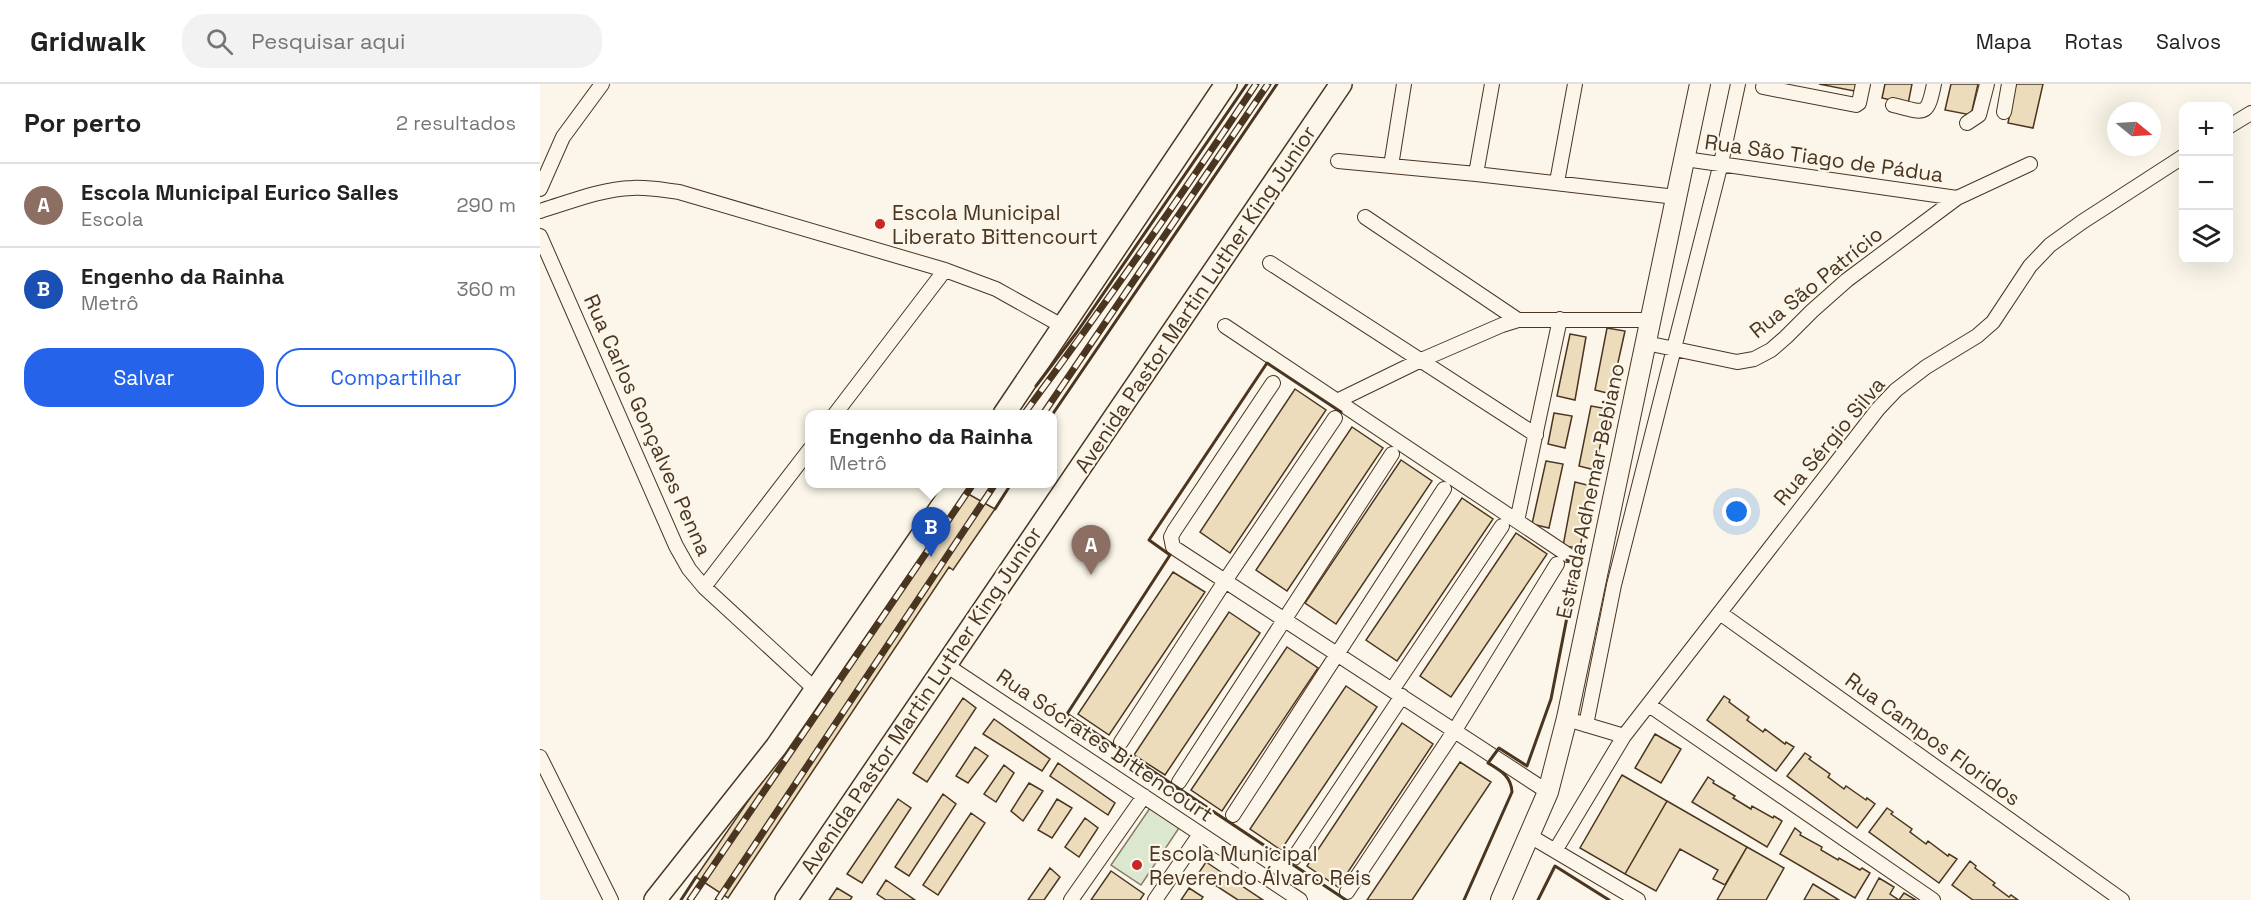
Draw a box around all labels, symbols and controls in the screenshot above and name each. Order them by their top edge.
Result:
search box [182,14,602,68]
text: Gridwalk [30,23,146,59]
icon: search [203,25,236,58]
text: Pesquisar aqui [251,27,405,55]
text: Mapa [1976,28,2031,55]
text: Rotas [2064,28,2123,55]
text: Salvos [2156,28,2221,55]
north arrow [2107,102,2161,156]
map controls [2179,102,2233,264]
button: + [2179,102,2233,156]
text: Por perto [24,106,141,140]
text: 2 resultados [396,110,516,136]
street label: Avenida Pastor Martin Luther King Junior [1068,120,1322,478]
street label: Rua São Tiago de Pádua [1703,128,1945,188]
button: − [2179,156,2233,210]
text: Escola Municipal Eurico Salles [81,178,399,206]
text: A [37,192,50,218]
text: 290 m [457,192,516,218]
place label: Escola Municipal Liberato Bittencourt [892,199,1098,250]
text: Escola [81,206,144,232]
button: layers [2179,210,2233,264]
marker: Escola Municipal Liberato Bittencourt [873,217,887,231]
street label: Rua São Patrício [1744,220,1888,344]
text: Engenho da Rainha [81,262,284,290]
text: B [37,276,50,302]
text: 360 m [457,276,516,302]
text: Metrô [81,290,139,316]
street label: Rua Carlos Gonçalves Penna [578,290,718,560]
button: Salvar [24,348,264,407]
button: Compartilhar [276,348,516,407]
street label: Estrada Adhemar Bebiano [1550,361,1630,621]
street label: Rua Sérgio Silva [1767,371,1891,511]
popup [805,410,1057,488]
text: Engenho da Rainha [829,422,1033,450]
text: Metrô [829,450,887,476]
your location [1722,497,1751,526]
pin: B [912,508,950,557]
street label: Avenida Pastor Martin Luther King Junior [794,521,1048,879]
pin: A [1072,526,1110,575]
street label: Rua Sócrates Bittencourt [991,662,1219,828]
street label: Rua Campos Floridos [1840,666,2026,812]
place label: Escola Municipal Reverendo Álvaro Reis [1149,840,1371,891]
marker: Escola Municipal Reverendo Álvaro Reis [1130,858,1144,872]

